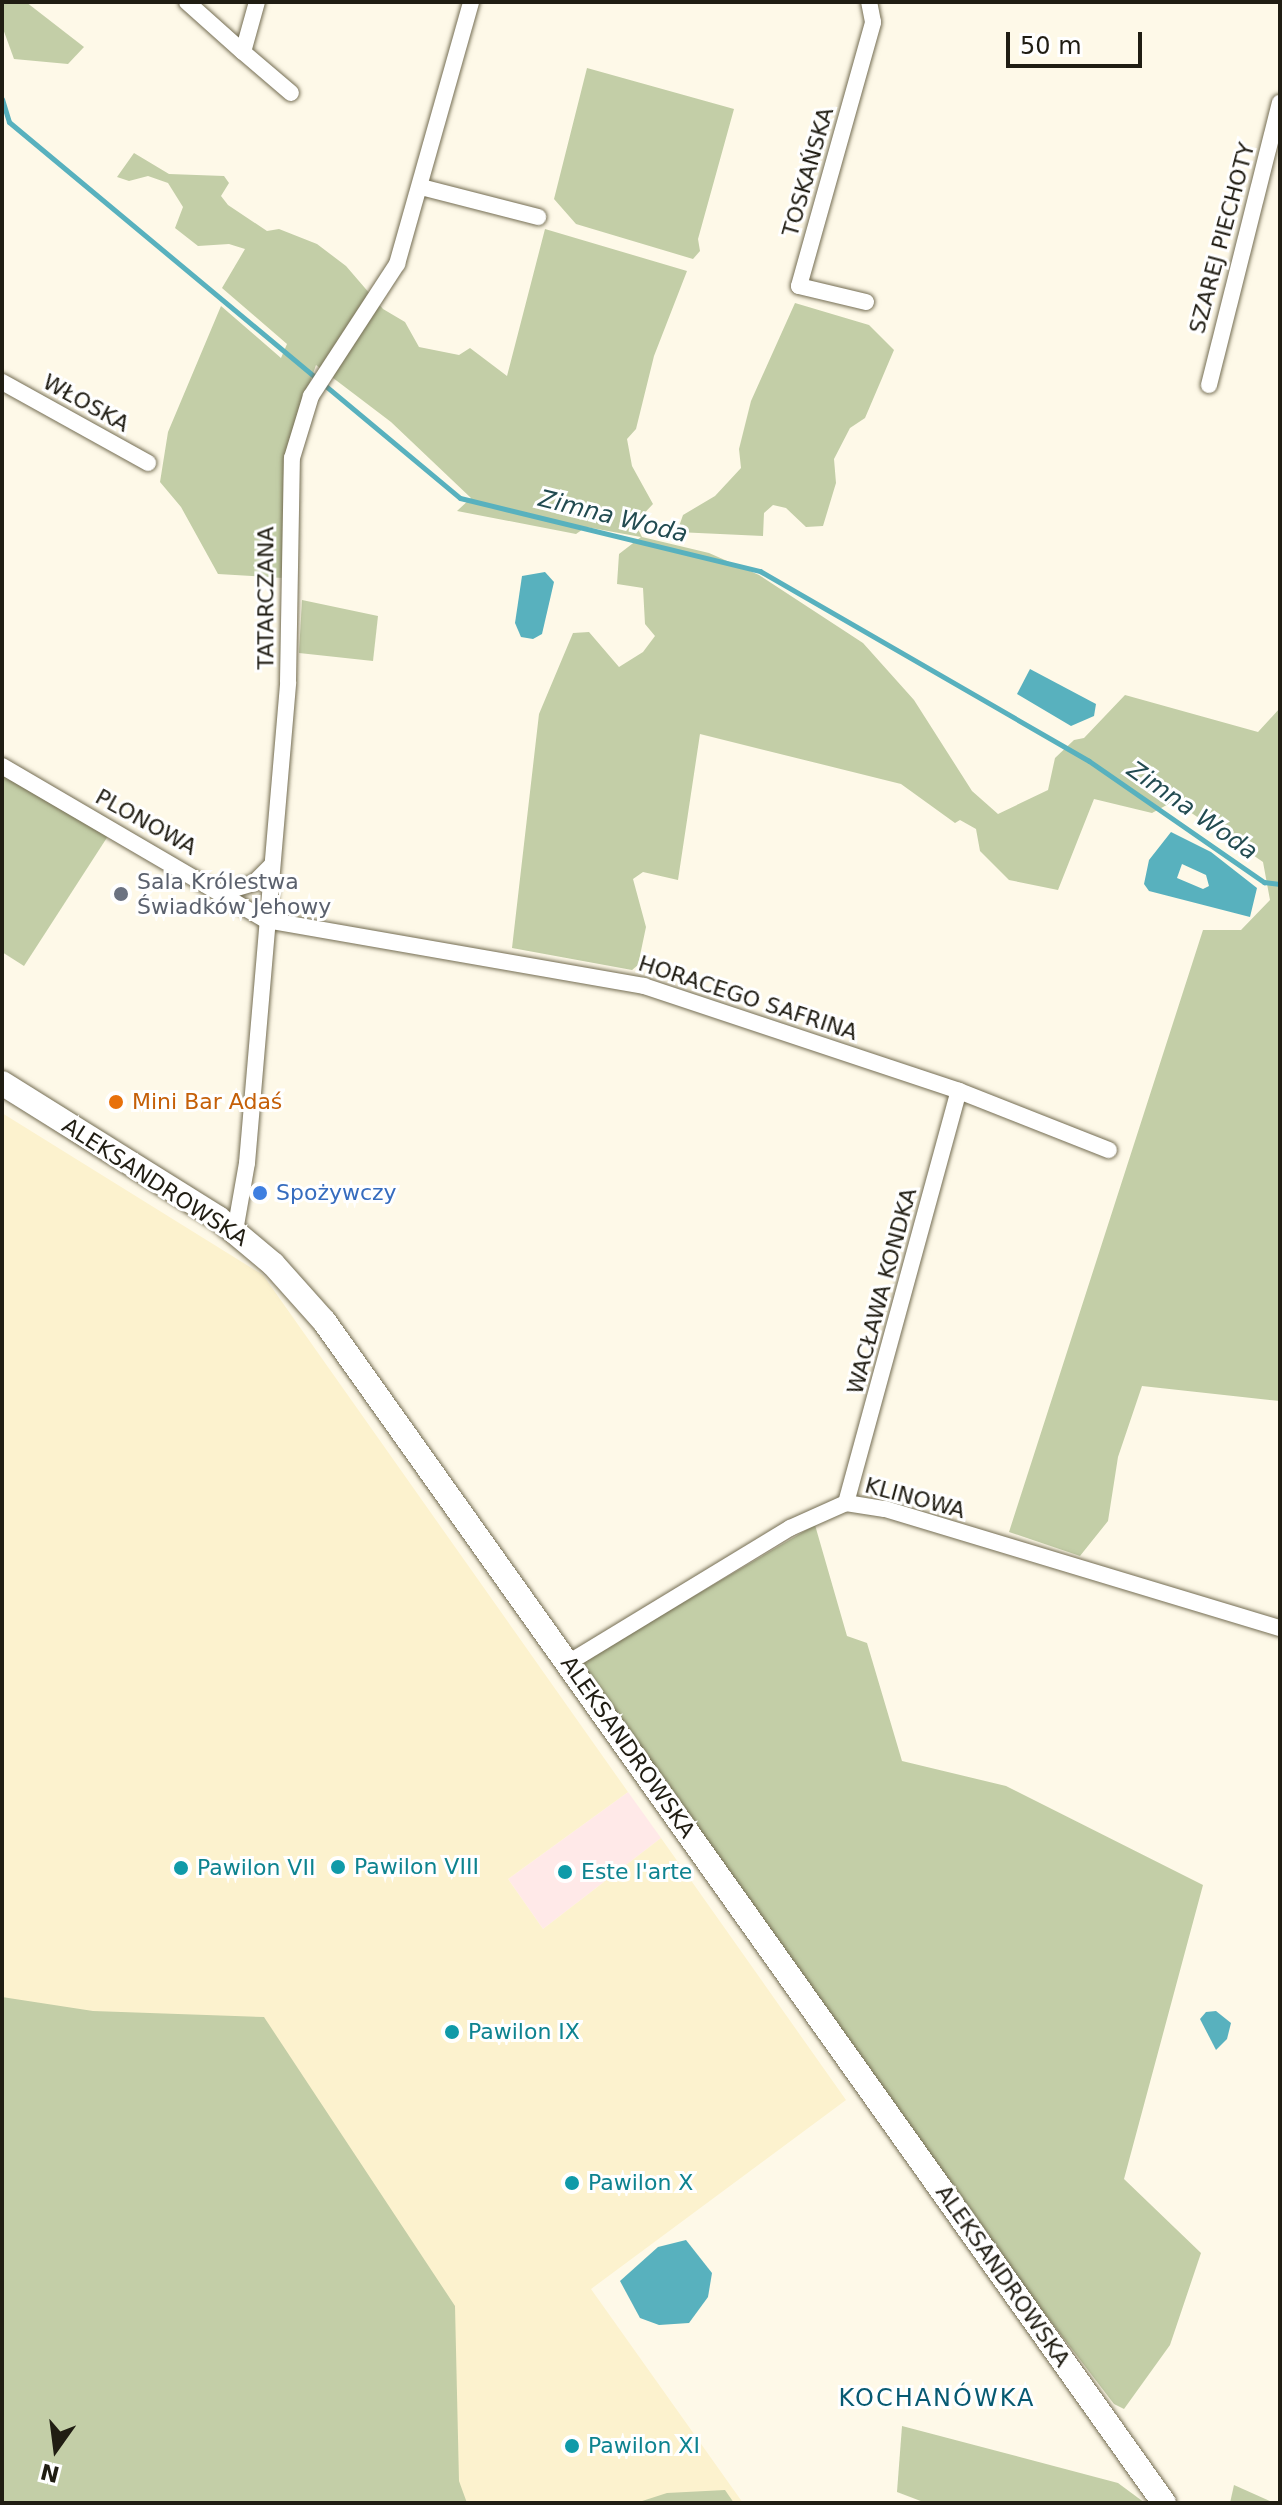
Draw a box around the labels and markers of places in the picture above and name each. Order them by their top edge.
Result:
place label: Sala Królestwa Świadków Jehowy [137,868,331,920]
marker: Sala Królestwa Świadków Jehowy [112,885,130,903]
place label: Mini Bar Adaś [132,1089,282,1115]
marker: Mini Bar Adaś [107,1093,125,1111]
place label: Spożywczy [276,1180,397,1206]
marker: Spożywczy [251,1184,269,1202]
place label: Pawilon VIII [354,1854,479,1880]
place label: Pawilon VII [197,1855,315,1881]
marker: Pawilon VIII [329,1858,347,1876]
marker: Pawilon VII [172,1859,190,1877]
place label: Este l'arte [581,1859,692,1885]
marker: Este l'arte [556,1863,574,1881]
place label: Pawilon IX [468,2019,580,2045]
marker: Pawilon IX [443,2023,461,2041]
place label: Pawilon X [588,2170,693,2196]
marker: Pawilon X [563,2174,581,2192]
place label: Pawilon XI [588,2433,700,2459]
marker: Pawilon XI [563,2437,581,2455]

